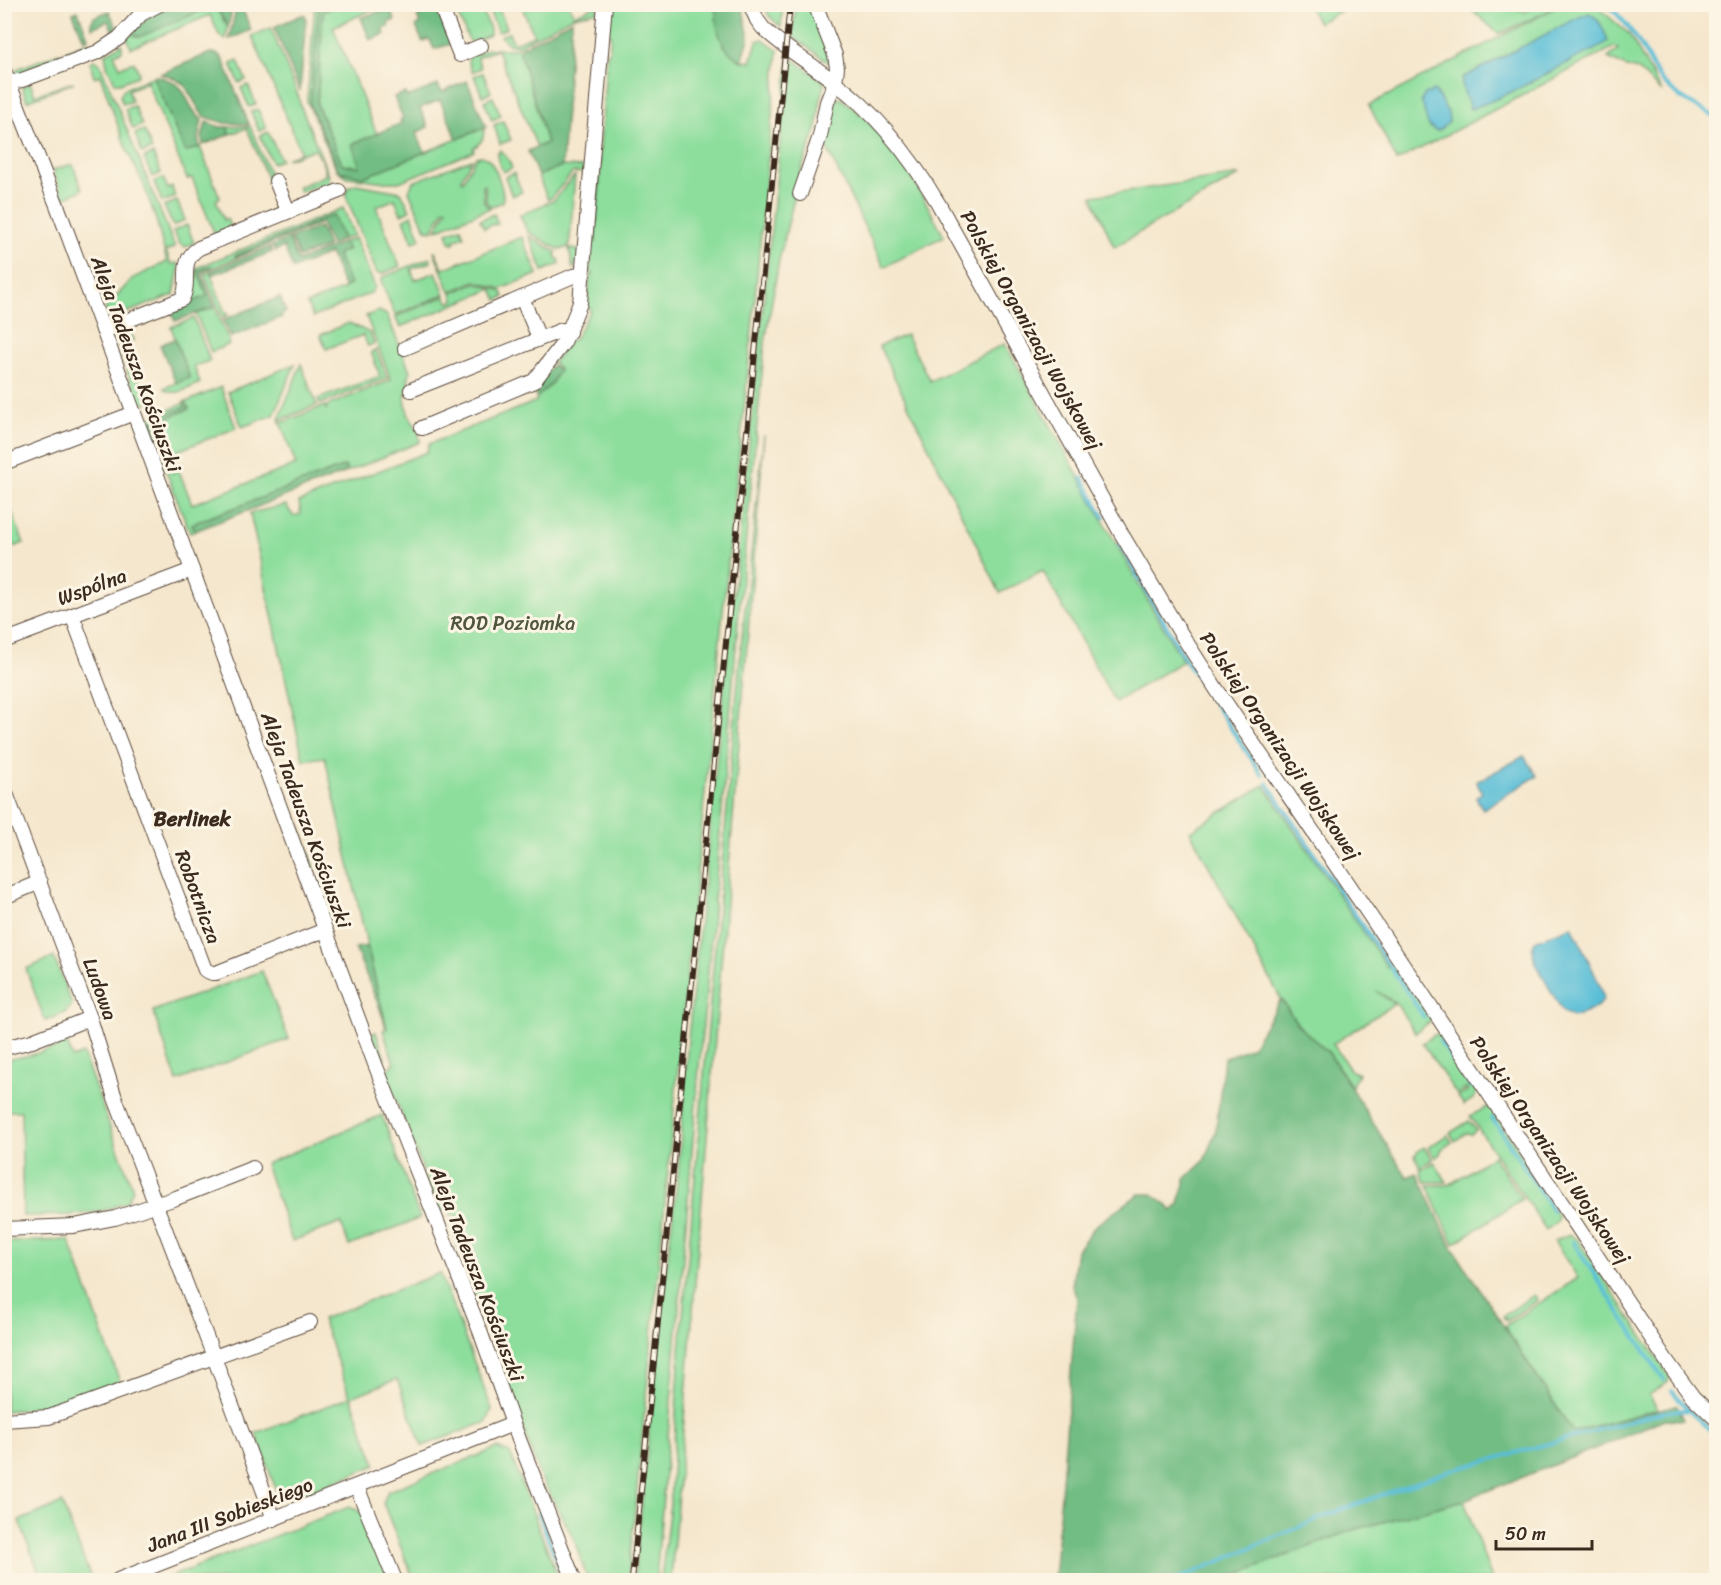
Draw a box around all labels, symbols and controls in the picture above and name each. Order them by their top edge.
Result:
street label: Polskiej Organizacji Wojskowej [950,204,1112,457]
street label: Aleja Tadeusza Kościuszki [80,250,192,479]
street label: Wspólna [52,558,132,616]
park label: ROD Poziomka [451,606,575,641]
street label: Polskiej Organizacji Wojskowej [1190,624,1371,869]
street label: Aleja Tadeusza Kościuszki [250,706,362,935]
district label: Berlinek [153,800,231,838]
street label: Robotnicza [165,845,231,949]
street label: Ludowa [73,953,127,1025]
street label: Polskiej Organizacji Wojskowej [1460,1028,1641,1273]
street label: Aleja Tadeusza Kościuszki [419,1160,535,1388]
street label: Jana III Sobieskiego [141,1467,318,1563]
scale bar [1496,1513,1592,1551]
text: 50 m [1505,1518,1546,1550]

